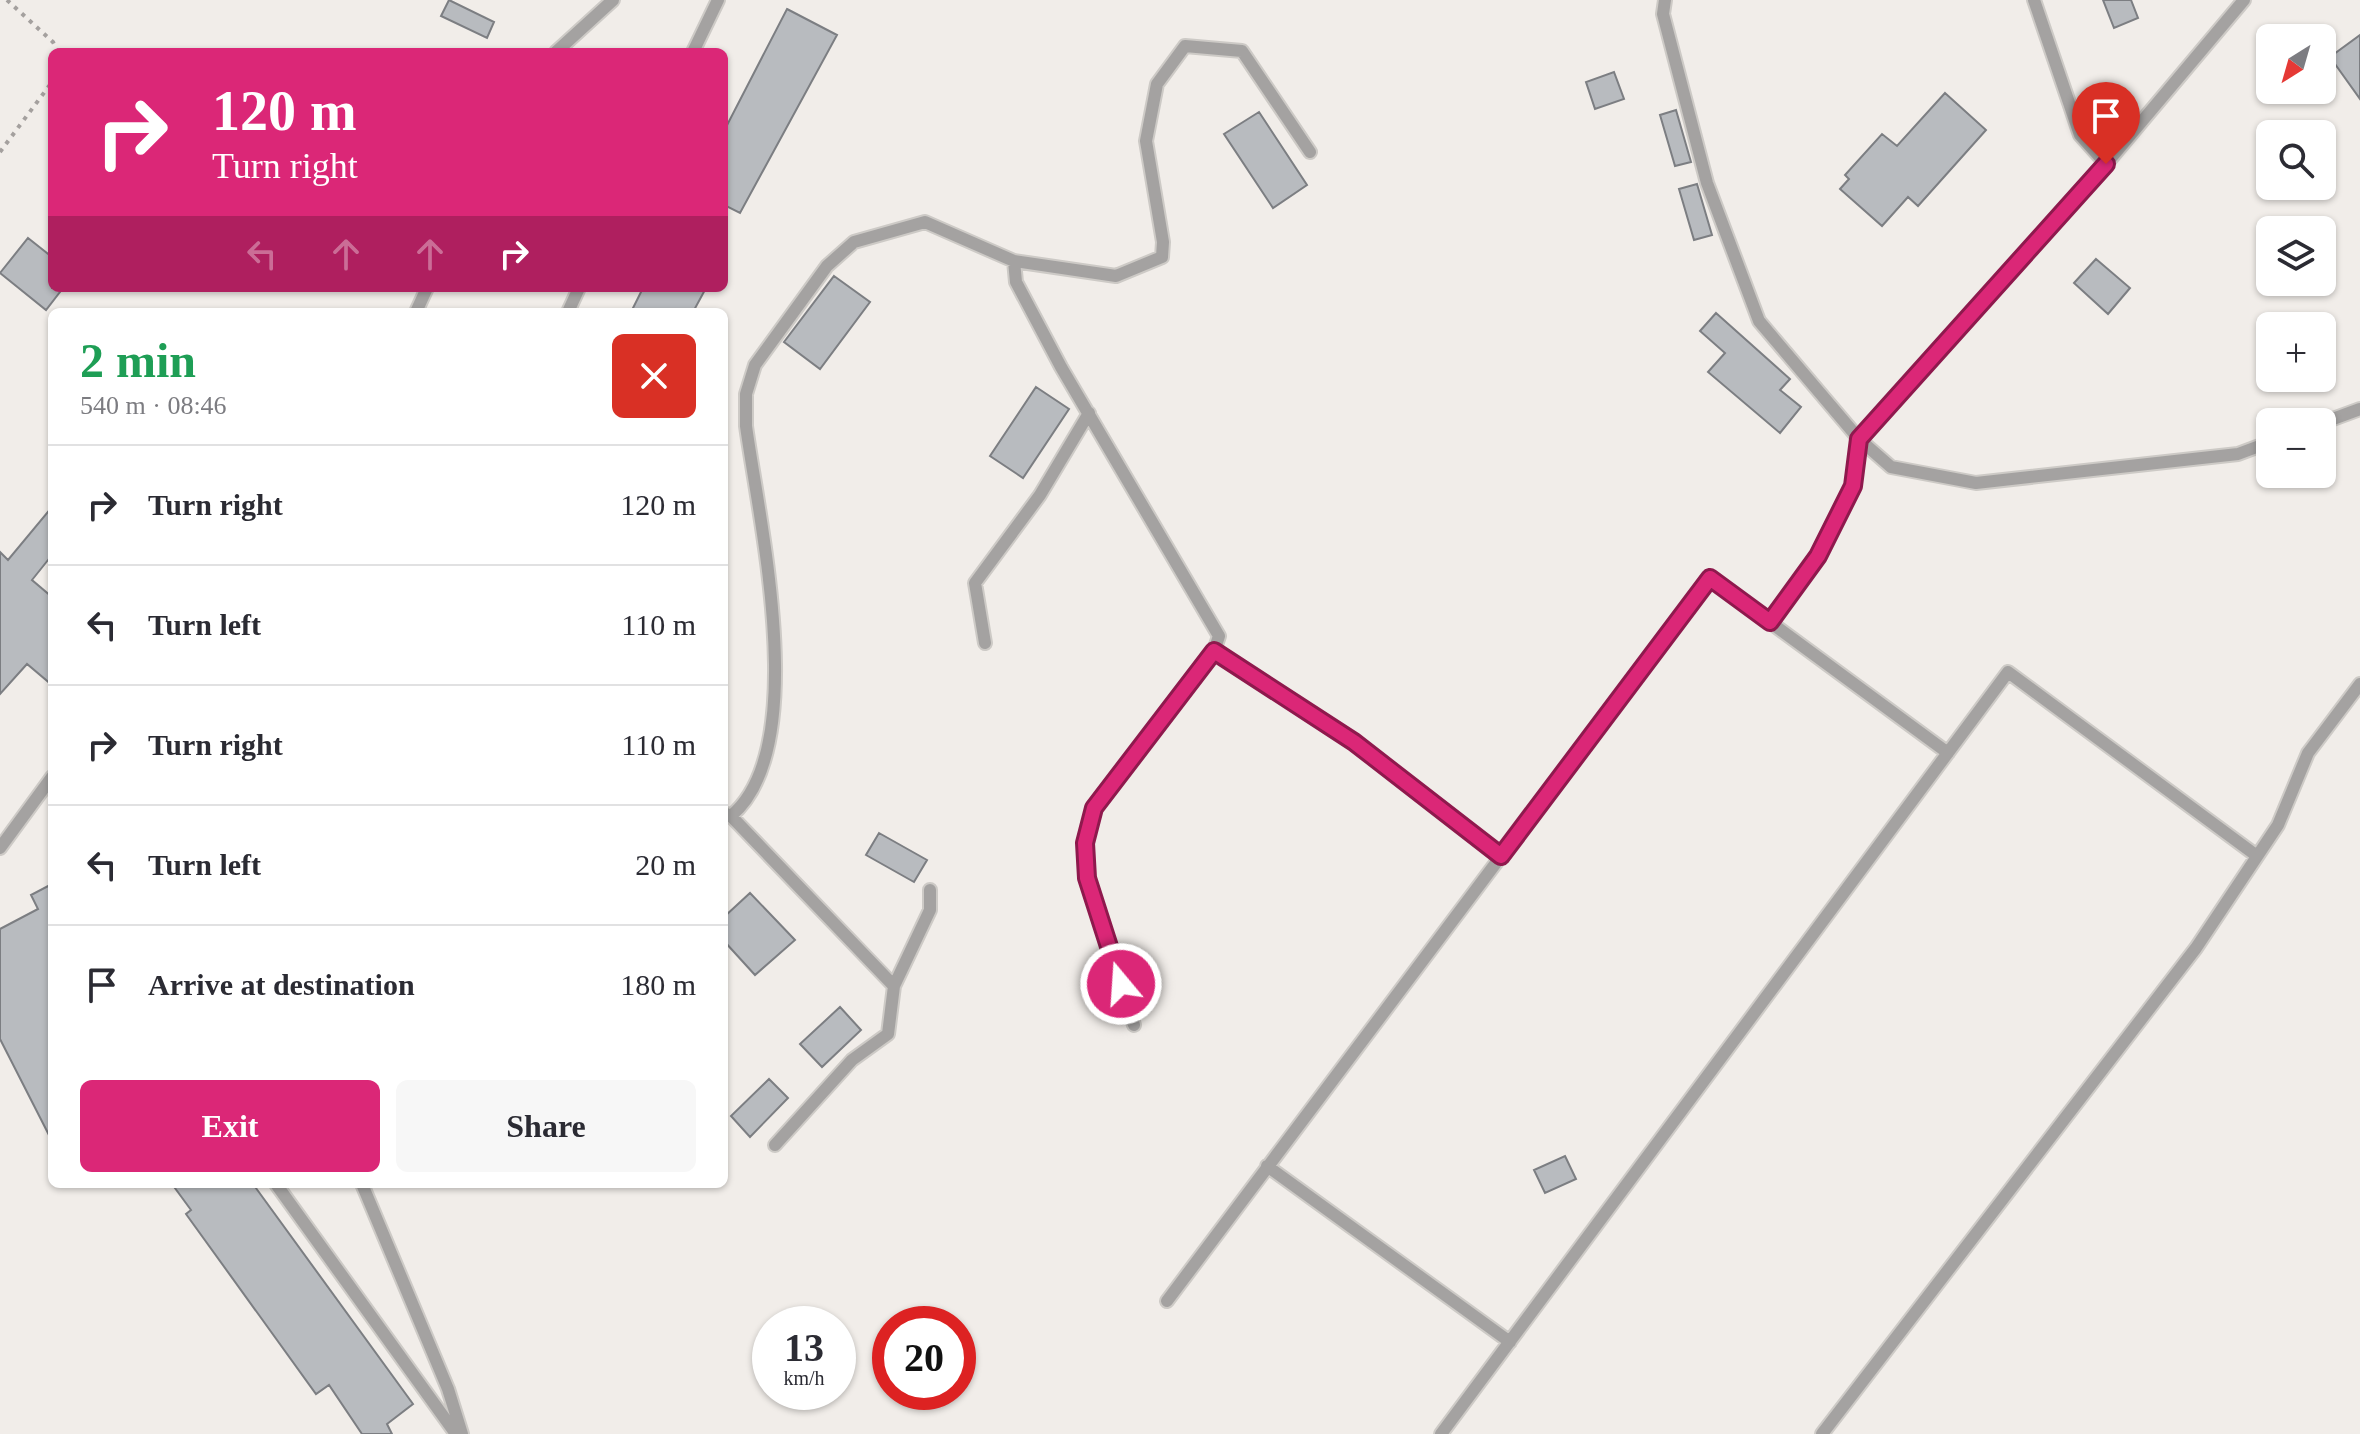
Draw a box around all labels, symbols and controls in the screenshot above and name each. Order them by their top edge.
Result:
north arrow [2256,24,2336,104]
map controls [2256,24,2336,488]
icon: right [80,80,184,184]
text: 120 m [212,80,357,142]
pin [2072,82,2140,164]
icon: arrive [2084,94,2128,138]
button: search [2256,120,2336,200]
text: Turn right [212,146,358,186]
button: layers [2256,216,2336,296]
icon: left [240,232,284,276]
icon: ahead [324,232,368,276]
icon: ahead [408,232,452,276]
icon: right [492,232,536,276]
button: + [2256,312,2336,392]
text: 2 min [80,334,196,387]
button: close [612,334,696,418]
text: 540 m · 08:46 [80,391,227,420]
button: − [2256,408,2336,488]
icon: right [80,483,124,527]
text: Turn right [148,488,283,521]
text: 120 m [620,488,696,521]
icon: left [80,603,124,647]
text: Turn left [148,608,261,641]
text: 110 m [621,608,696,641]
icon: right [80,723,124,767]
text: Turn right [148,728,283,761]
text: 110 m [621,728,696,761]
icon: left [80,843,124,887]
text: Turn left [148,848,261,881]
text: 20 m [635,848,696,881]
position arrow [1079,942,1163,1026]
icon: arrive [80,963,124,1007]
text: Arrive at destination [148,968,415,1001]
text: 180 m [620,968,696,1001]
button: Exit [80,1080,380,1172]
button: Share [396,1080,696,1172]
speed limit sign: 20 [872,1306,976,1410]
text: 13 [784,1325,824,1370]
text: km/h [783,1367,825,1389]

